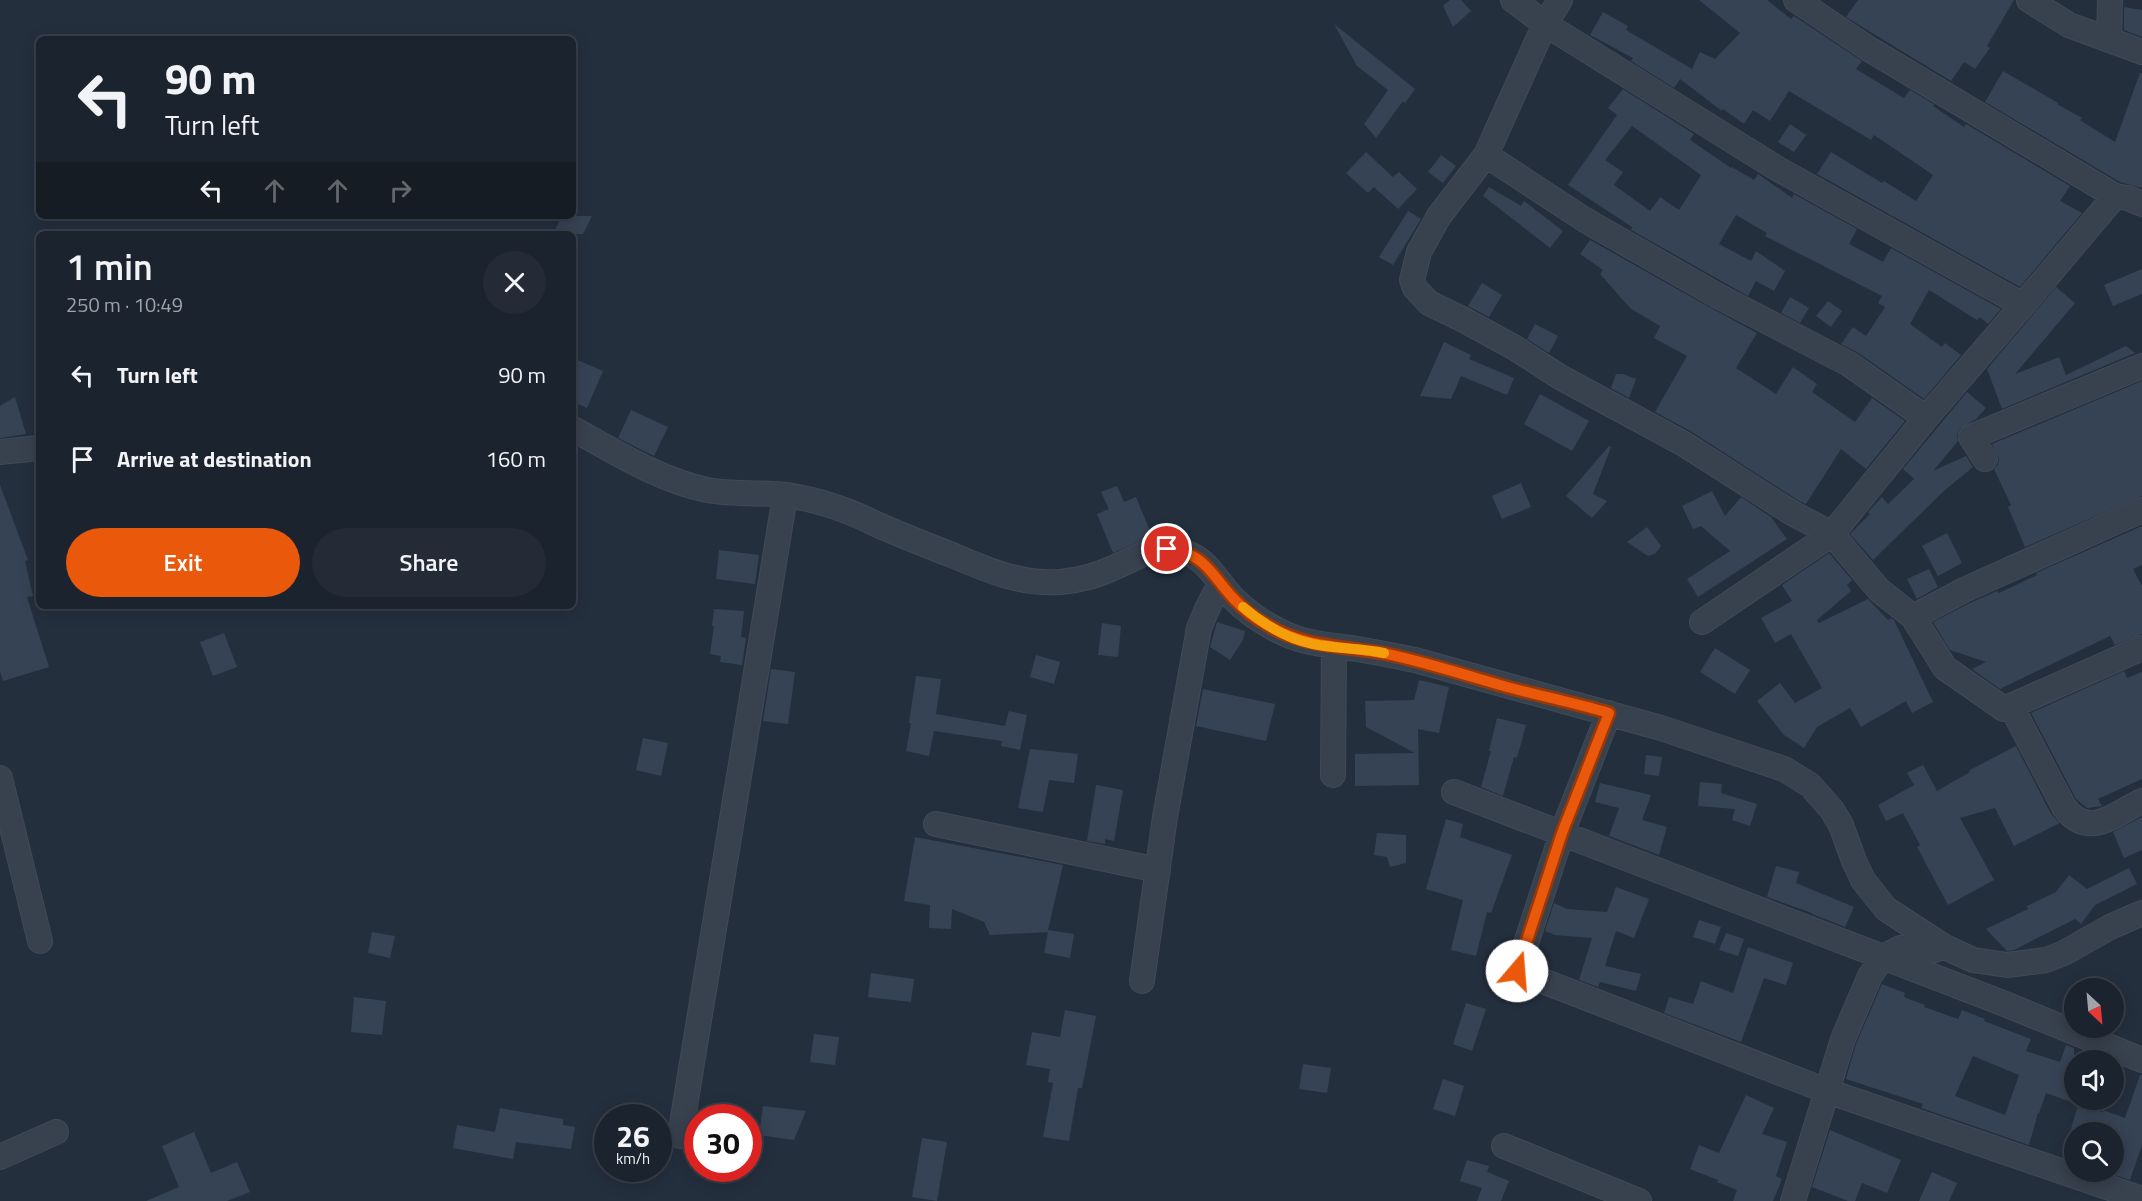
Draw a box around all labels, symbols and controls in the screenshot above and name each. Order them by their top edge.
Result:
text: 90 m [165,46,257,110]
icon: left [66,60,144,138]
text: Turn left [165,104,259,145]
icon: left [195,174,228,207]
icon: ahead [258,174,291,207]
icon: ahead [321,174,354,207]
icon: right [384,174,417,207]
text: 1 min [66,239,153,294]
button: close [483,251,546,314]
text: 250 m · 10:49 [66,289,183,320]
text: Turn left [117,358,198,392]
text: 90 m [498,358,546,392]
icon: left [66,359,99,392]
text: Arrive at destination [117,442,312,476]
text: 160 m [486,442,546,476]
icon: arrive [66,443,99,476]
pin [1141,523,1192,574]
button: Exit [66,528,300,597]
button: Share [312,528,546,597]
icon: arrive [1150,532,1183,565]
position arrow [1485,939,1549,1003]
north arrow [2064,978,2124,1038]
map controls [2064,978,2124,1182]
button: sound [2064,1050,2124,1110]
speed limit sign: 30 [684,1104,762,1182]
text: 26 [616,1113,650,1159]
button: search [2064,1122,2124,1182]
text: km/h [616,1147,650,1170]

